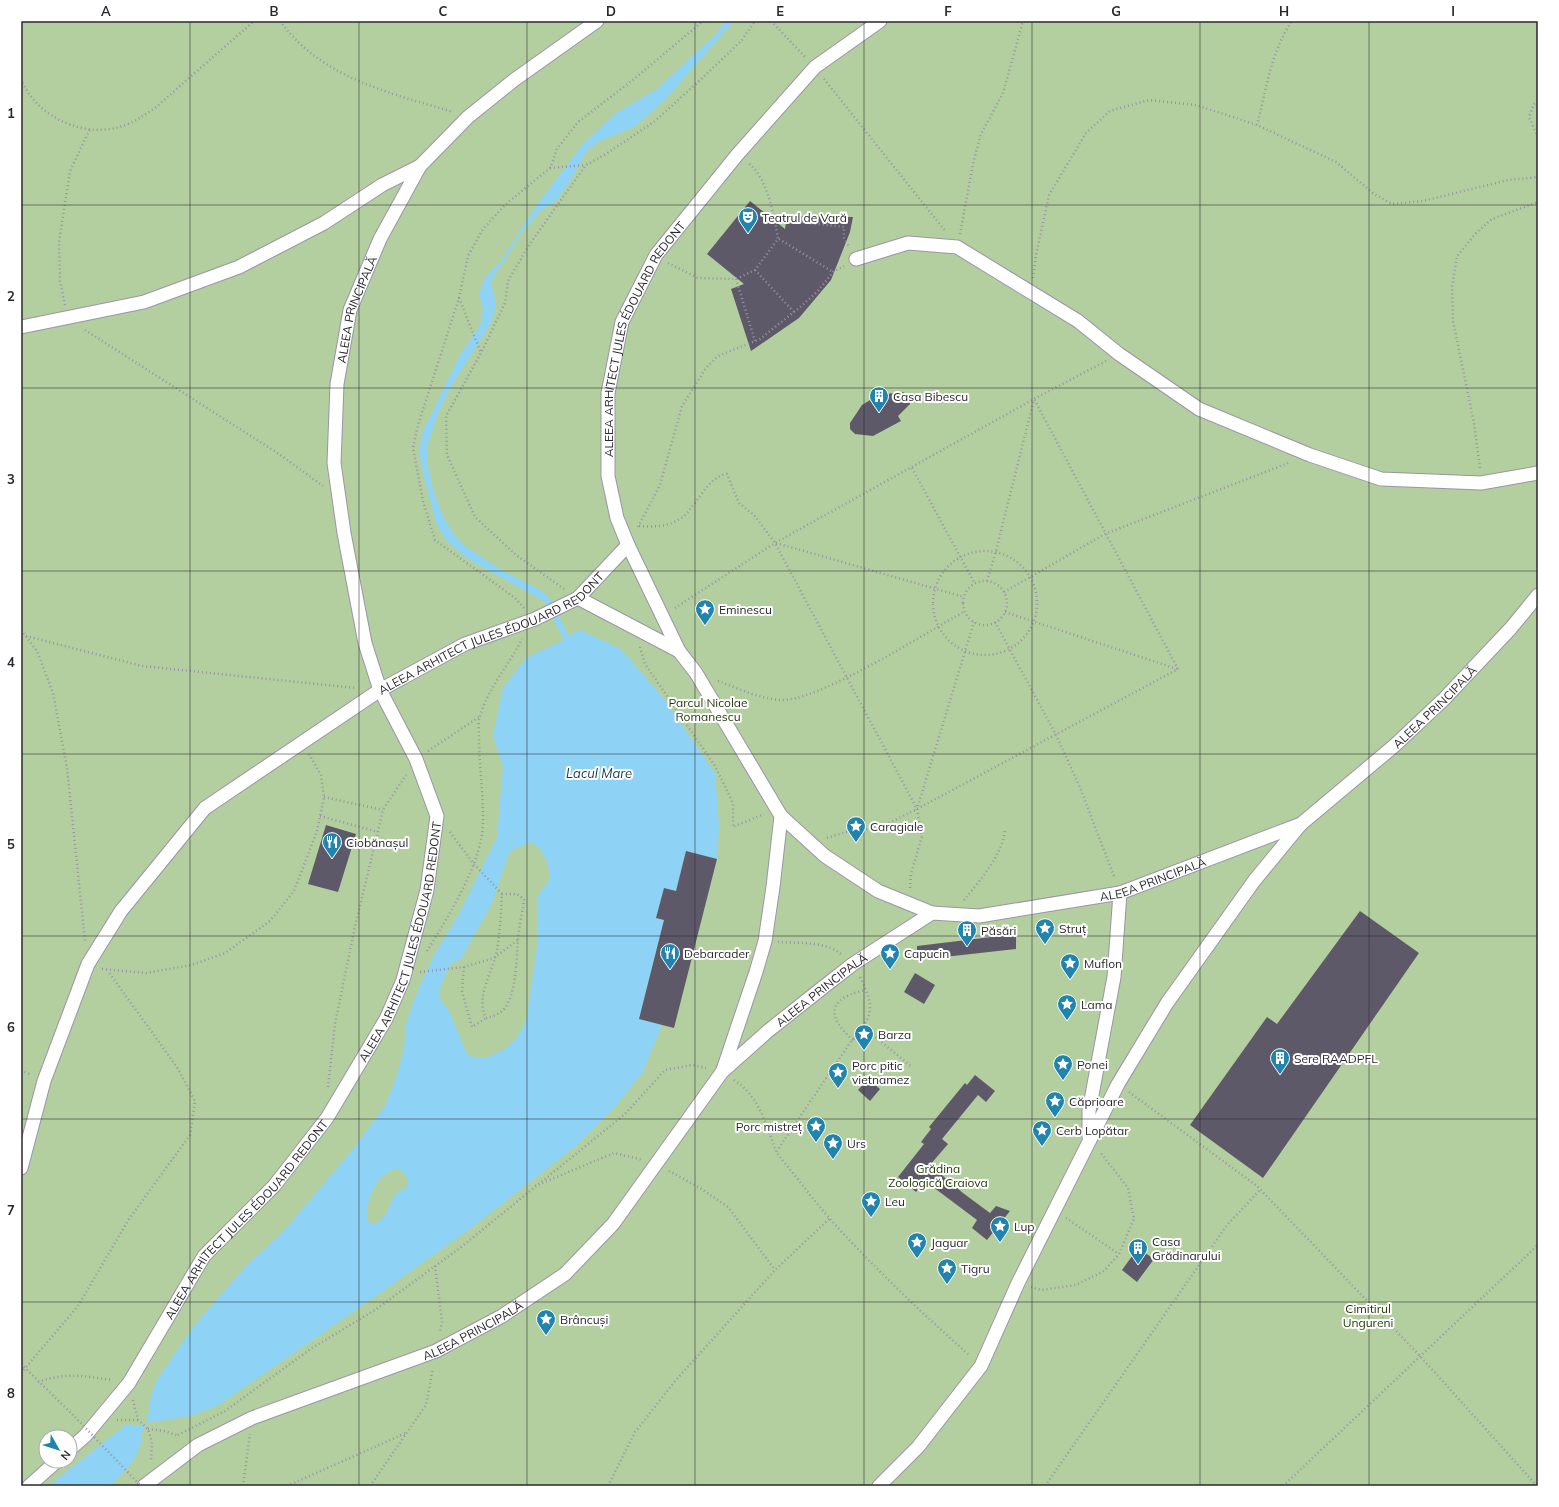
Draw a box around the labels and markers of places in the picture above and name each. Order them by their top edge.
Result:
theatre icon: Teatrul de Vară [737,206,759,234]
place label: Teatrul de Vară [762,210,847,225]
building icon: Casa Bibescu [868,385,890,413]
place label: Casa Bibescu [893,389,968,404]
place icon: Eminescu [694,598,716,626]
place label: Eminescu [719,602,772,617]
place icon: Caragiale [845,815,867,843]
place label: Caragiale [870,819,923,834]
restaurant icon: Ciobănașul [321,831,343,859]
place label: Ciobănașul [346,835,408,851]
place icon: Struț [1034,917,1056,945]
building icon: Păsări [956,919,978,947]
place label: Struț [1059,921,1086,937]
place label: Păsări [981,923,1017,938]
restaurant icon: Debarcader [659,942,681,970]
place icon: Capucin [879,942,901,970]
place label: Debarcader [684,946,750,961]
place label: Capucin [904,946,949,961]
place icon: Muflon [1059,952,1081,980]
place label: Muflon [1084,956,1122,971]
place icon: Lama [1056,993,1078,1021]
place label: Lama [1081,997,1112,1012]
place icon: Barza [853,1023,875,1051]
place label: Barza [878,1027,911,1042]
building icon: Sere RAADPFL [1269,1047,1291,1075]
place label: Sere RAADPFL [1294,1051,1378,1066]
place icon: Ponei [1052,1053,1074,1081]
place label: Ponei [1077,1057,1108,1072]
place label: Porc pitic vietnamez [852,1058,909,1087]
place icon: Porc pitic vietnamez [827,1061,849,1089]
place icon: Căprioare [1044,1090,1066,1118]
place label: Căprioare [1069,1094,1124,1109]
place icon: Porc mistreț [805,1115,827,1143]
place label: Porc mistreț [736,1119,802,1135]
place icon: Cerb Lopătar [1031,1119,1053,1147]
place label: Cerb Lopătar [1056,1123,1129,1138]
place icon: Urs [822,1132,844,1160]
place label: Urs [847,1136,866,1151]
place icon: Leu [860,1190,882,1218]
place label: Leu [885,1194,905,1209]
place icon: Lup [989,1215,1011,1243]
place label: Lup [1014,1219,1035,1234]
place icon: Jaguar [906,1231,928,1259]
place label: Casa Grădinarului [1152,1234,1221,1263]
place label: Jaguar [931,1235,969,1250]
building icon: Casa Grădinarului [1127,1237,1149,1265]
place icon: Tigru [936,1257,958,1285]
place label: Tigru [961,1261,990,1276]
place icon: Brâncuși [535,1308,557,1336]
place label: Brâncuși [560,1312,609,1328]

